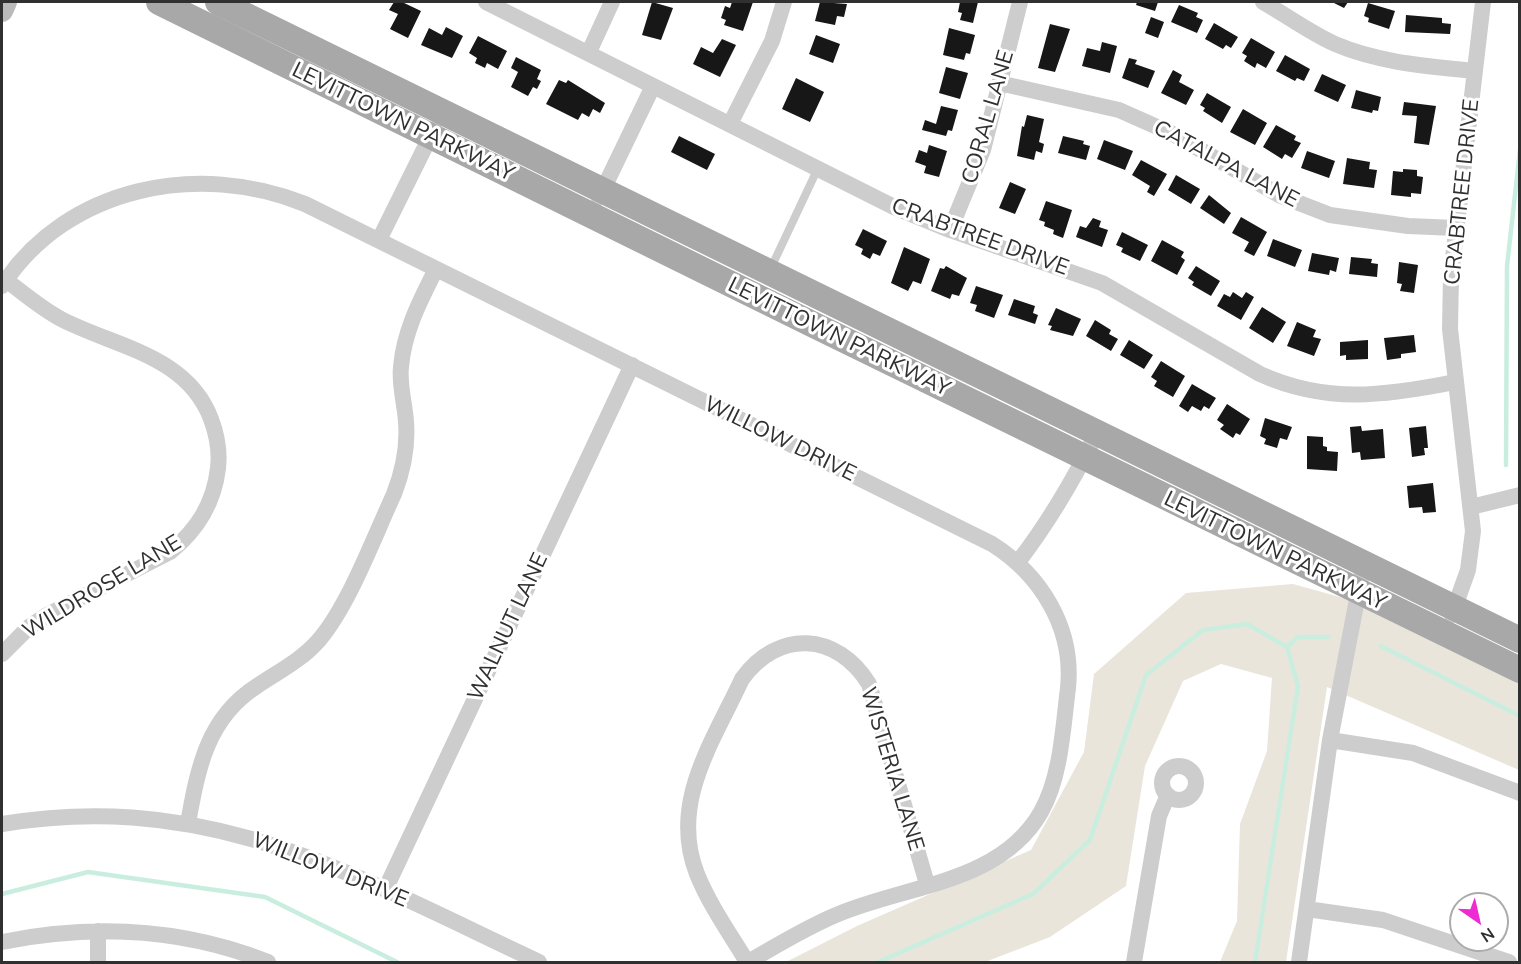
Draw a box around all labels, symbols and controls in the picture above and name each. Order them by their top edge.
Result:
street label: CORAL LANE [956,47,1020,187]
street label: LEVITTOWN PARKWAY [288,57,518,187]
street label: CRABTREE DRIVE [1439,98,1485,286]
street label: CATALPA LANE [1149,115,1303,213]
street label: CRABTREE DRIVE [888,193,1072,281]
street label: LEVITTOWN PARKWAY [724,272,954,402]
street label: WILLOW DRIVE [700,391,860,487]
street label: LEVITTOWN PARKWAY [1160,486,1390,616]
street label: WILDROSE LANE [18,529,186,645]
street label: WALNUT LANE [462,549,554,705]
street label: WISTERIA LANE [855,684,929,854]
street label: WILLOW DRIVE [248,827,412,913]
north arrow [1449,892,1509,952]
text: N [1477,924,1499,947]

